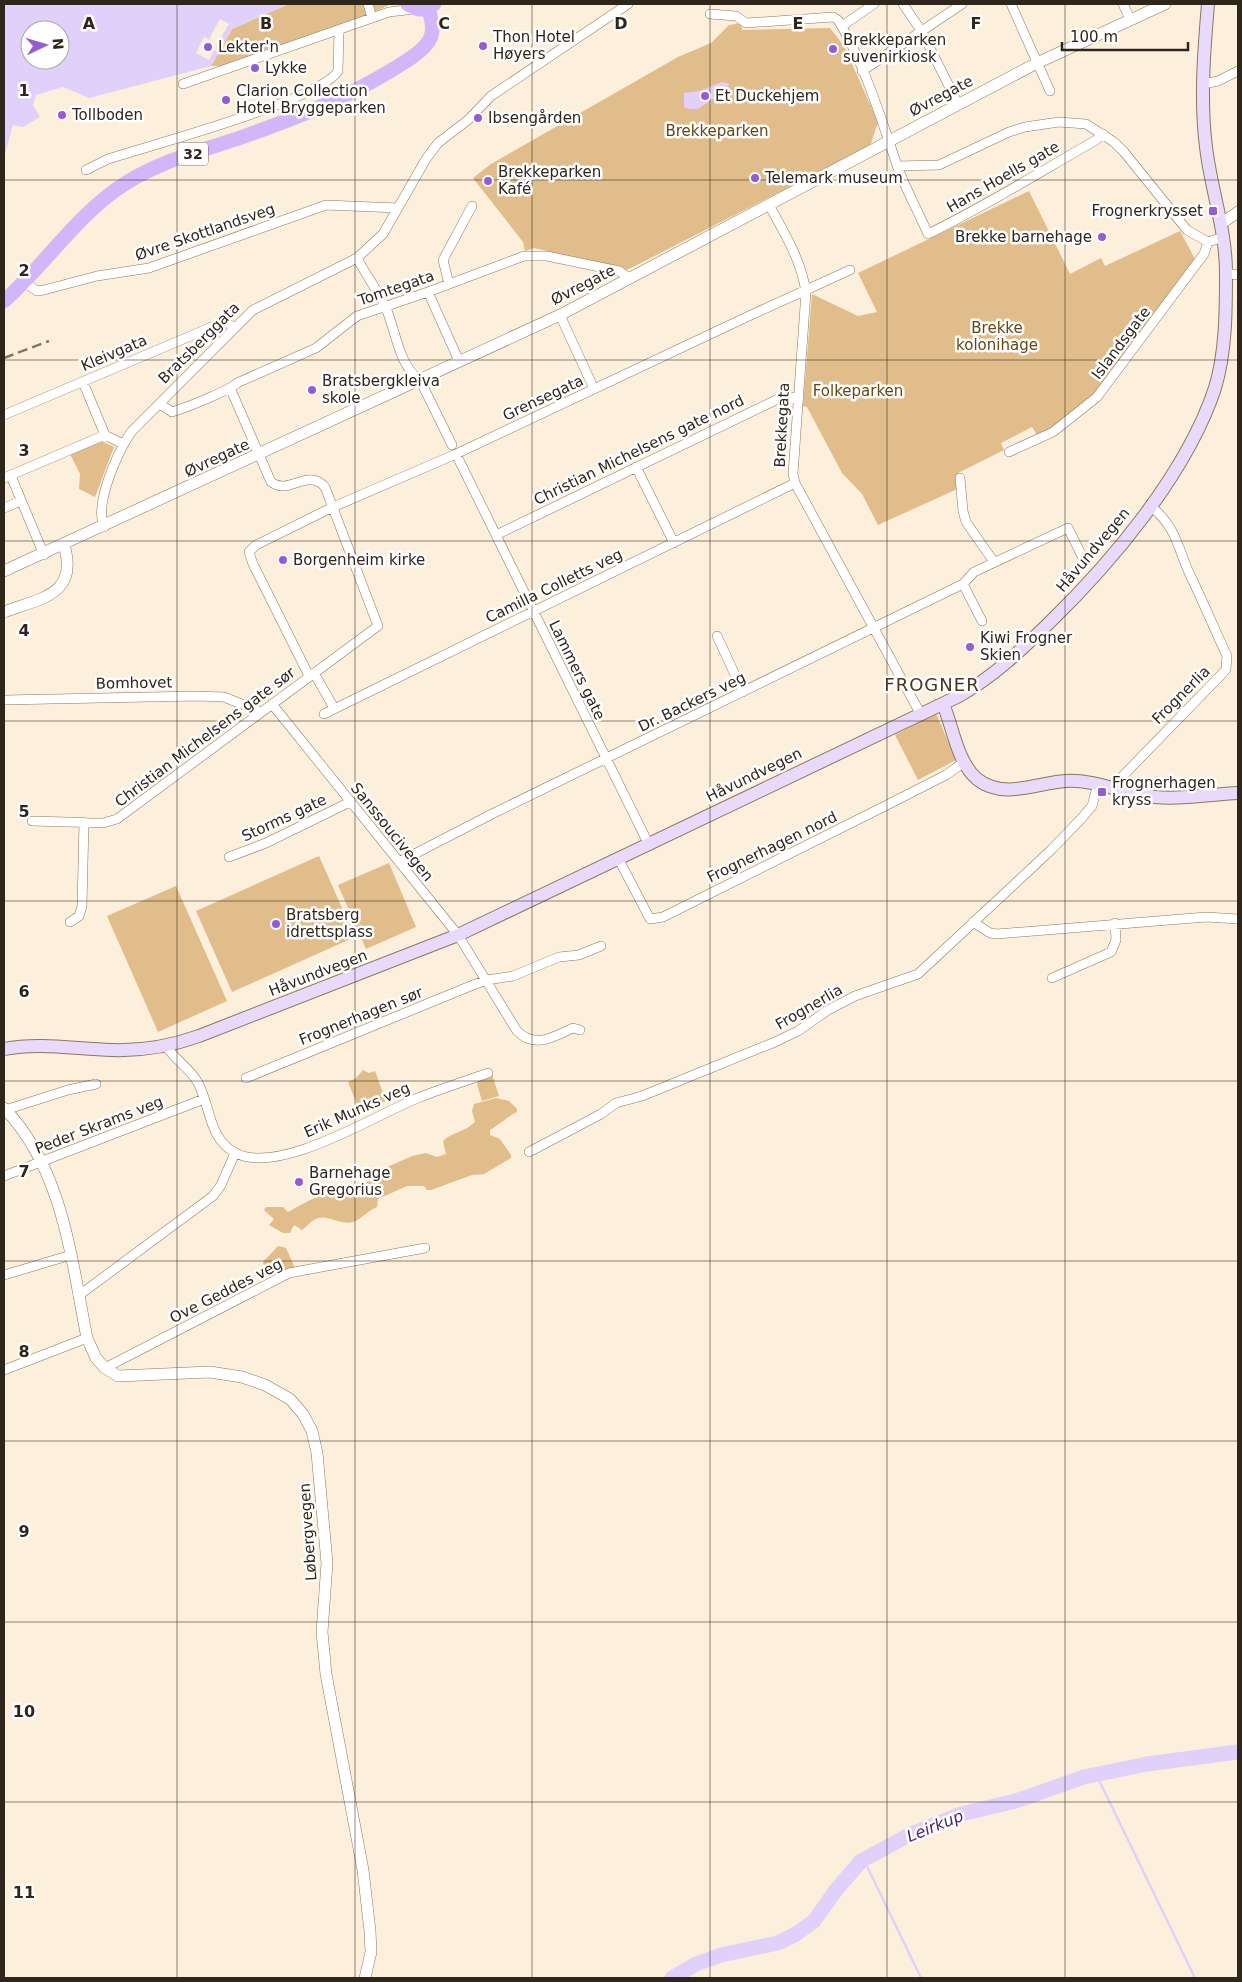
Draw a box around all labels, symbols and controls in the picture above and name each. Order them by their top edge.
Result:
text: A [83,14,96,33]
text: B [260,14,272,33]
text: C [438,14,450,33]
text: D [614,14,628,33]
text: E [793,14,803,33]
text: F [971,14,981,33]
north arrow [20,20,70,70]
scale bar [1062,20,1188,52]
place label: Thon Hotel Høyers [492,28,575,63]
text: 100 m [1070,28,1118,46]
place label: Brekkeparken suvenirkiosk [843,31,946,66]
text: N [49,37,66,50]
place label: Lekter'n [218,38,279,56]
marker: Thon Hotel Høyers [477,40,489,52]
marker: Lekter'n [202,41,214,53]
marker: Brekkeparken suvenirkiosk [827,43,839,55]
place label: Lykke [265,59,307,77]
marker: Lykke [249,62,261,74]
street label: Øvregate [906,72,976,120]
text: 1 [18,81,30,100]
place label: Clarion Collection Hotel Bryggeparken [236,82,386,117]
place label: Et Duckehjem [715,87,819,105]
marker: Et Duckehjem [699,90,711,102]
marker: Clarion Collection Hotel Bryggeparken [220,94,232,106]
place label: Tollboden [71,106,143,124]
marker: Tollboden [56,109,68,121]
place label: Ibsengården [488,109,581,127]
marker: Ibsengården [472,112,484,124]
park label: Brekkeparken [665,122,769,140]
street label: Hans Hoells gate [944,137,1062,217]
road number: 32 [178,142,208,166]
place label: Brekkeparken Kafé [498,163,601,198]
place label: Telemark museum [764,169,903,187]
marker: Telemark museum [749,172,761,184]
marker: Brekkeparken Kafé [482,175,494,187]
street label: Øvre Skottlandsveg [133,200,277,264]
place label: Frognerkrysset [1092,202,1203,220]
marker: Frognerkrysset [1207,205,1219,217]
place label: Brekke barnehage [955,228,1092,246]
marker: Brekke barnehage [1096,231,1108,243]
text: 2 [18,261,30,280]
street label: Øvregate [548,261,618,309]
street label: Tomtegata [355,267,436,310]
street label: Bratsberggata [155,299,243,387]
street label: Islandsgate [1088,303,1154,383]
park label: Brekke kolonihage [956,319,1038,354]
street label: Kleivgata [78,331,150,375]
street label: Grensegata [500,371,586,425]
place label: Bratsbergkleiva skole [322,372,440,407]
street label: Brekkegata [771,382,793,468]
park label: Folkeparken [813,382,903,400]
marker: Bratsbergkleiva skole [306,384,318,396]
street label: Christian Michelsens gate nord [531,391,747,509]
street label: Øvregate [182,435,252,481]
text: 3 [18,441,30,460]
street label: Håvundvegen [1053,504,1133,596]
street label: Camilla Colletts veg [483,545,625,627]
place label: Borgenheim kirke [293,551,425,569]
marker: Borgenheim kirke [277,554,289,566]
street label: Lammers gate [545,617,609,723]
text: 4 [18,621,30,640]
place label: Kiwi Frogner Skien [980,629,1073,664]
marker: Kiwi Frogner Skien [964,641,976,653]
street label: Frognerlia [1148,662,1214,728]
street label: Christian Michelsens gate sør [111,663,299,811]
street label: Dr. Backers veg [635,668,749,736]
street label: Bomhovet [95,673,173,693]
district label: FROGNER [884,674,980,695]
street label: Håvundvegen [703,744,805,806]
place label: Frognerhagen kryss [1112,774,1216,809]
street label: Sanssoucivegen [347,779,437,885]
marker: Frognerhagen kryss [1096,786,1108,798]
street label: Storms gate [239,791,329,845]
text: 5 [18,802,30,821]
street label: Frognerhagen nord [704,808,840,886]
place label: Bratsberg idrettsplass [286,906,373,941]
marker: Bratsberg idrettsplass [270,918,282,930]
street label: Håvundvegen [266,946,370,1000]
street label: Frognerlia [772,981,846,1033]
text: 6 [18,982,30,1001]
street label: Frognerhagen sør [297,983,426,1049]
street label: Erik Munks veg [301,1079,413,1141]
street label: Peder Skrams veg [32,1092,166,1158]
text: 7 [18,1162,30,1181]
place label: Barnehage Gregorius [309,1164,391,1199]
marker: Barnehage Gregorius [293,1176,305,1188]
street label: Ove Geddes veg [167,1255,285,1327]
text: 8 [18,1342,30,1361]
street label: Løbergvegen [296,1482,320,1582]
text: 9 [18,1522,30,1541]
text: 10 [13,1702,35,1721]
water label: Leirkup [904,1806,966,1846]
text: 11 [13,1883,35,1902]

